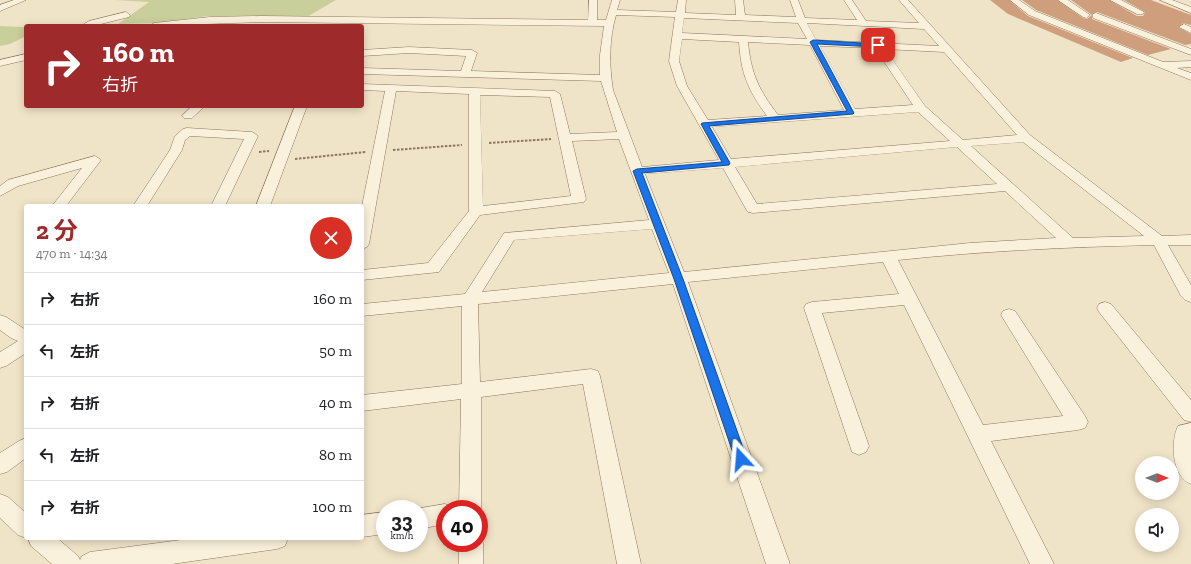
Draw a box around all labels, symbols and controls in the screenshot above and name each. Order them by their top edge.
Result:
pin [861,28,895,62]
icon: arrive [867,34,889,56]
text: 160 m [102,36,174,69]
icon: right [36,40,88,92]
text: 右折 [102,74,138,96]
text: 2 分 [36,216,77,245]
button: close [310,217,352,259]
text: 470 m · 14:34 [36,246,108,261]
icon: right [36,288,58,310]
text: 160 m [313,290,352,308]
text: 右折 [70,291,100,309]
icon: left [36,340,58,362]
text: 50 m [319,342,352,360]
text: 左折 [70,343,100,361]
icon: right [36,392,58,414]
text: 40 m [319,394,352,412]
text: 右折 [70,395,100,413]
position arrow [720,438,762,480]
icon: left [36,444,58,466]
text: 80 m [319,446,352,464]
text: 左折 [70,447,100,465]
north arrow [1135,456,1179,500]
map controls [1135,456,1179,552]
icon: right [36,496,58,518]
text: 100 m [313,498,352,516]
text: 右折 [70,499,100,517]
speed limit sign: 40 [436,500,488,552]
button: sound [1135,508,1179,552]
text: 33 [391,509,413,533]
text: km/h [391,530,413,542]

